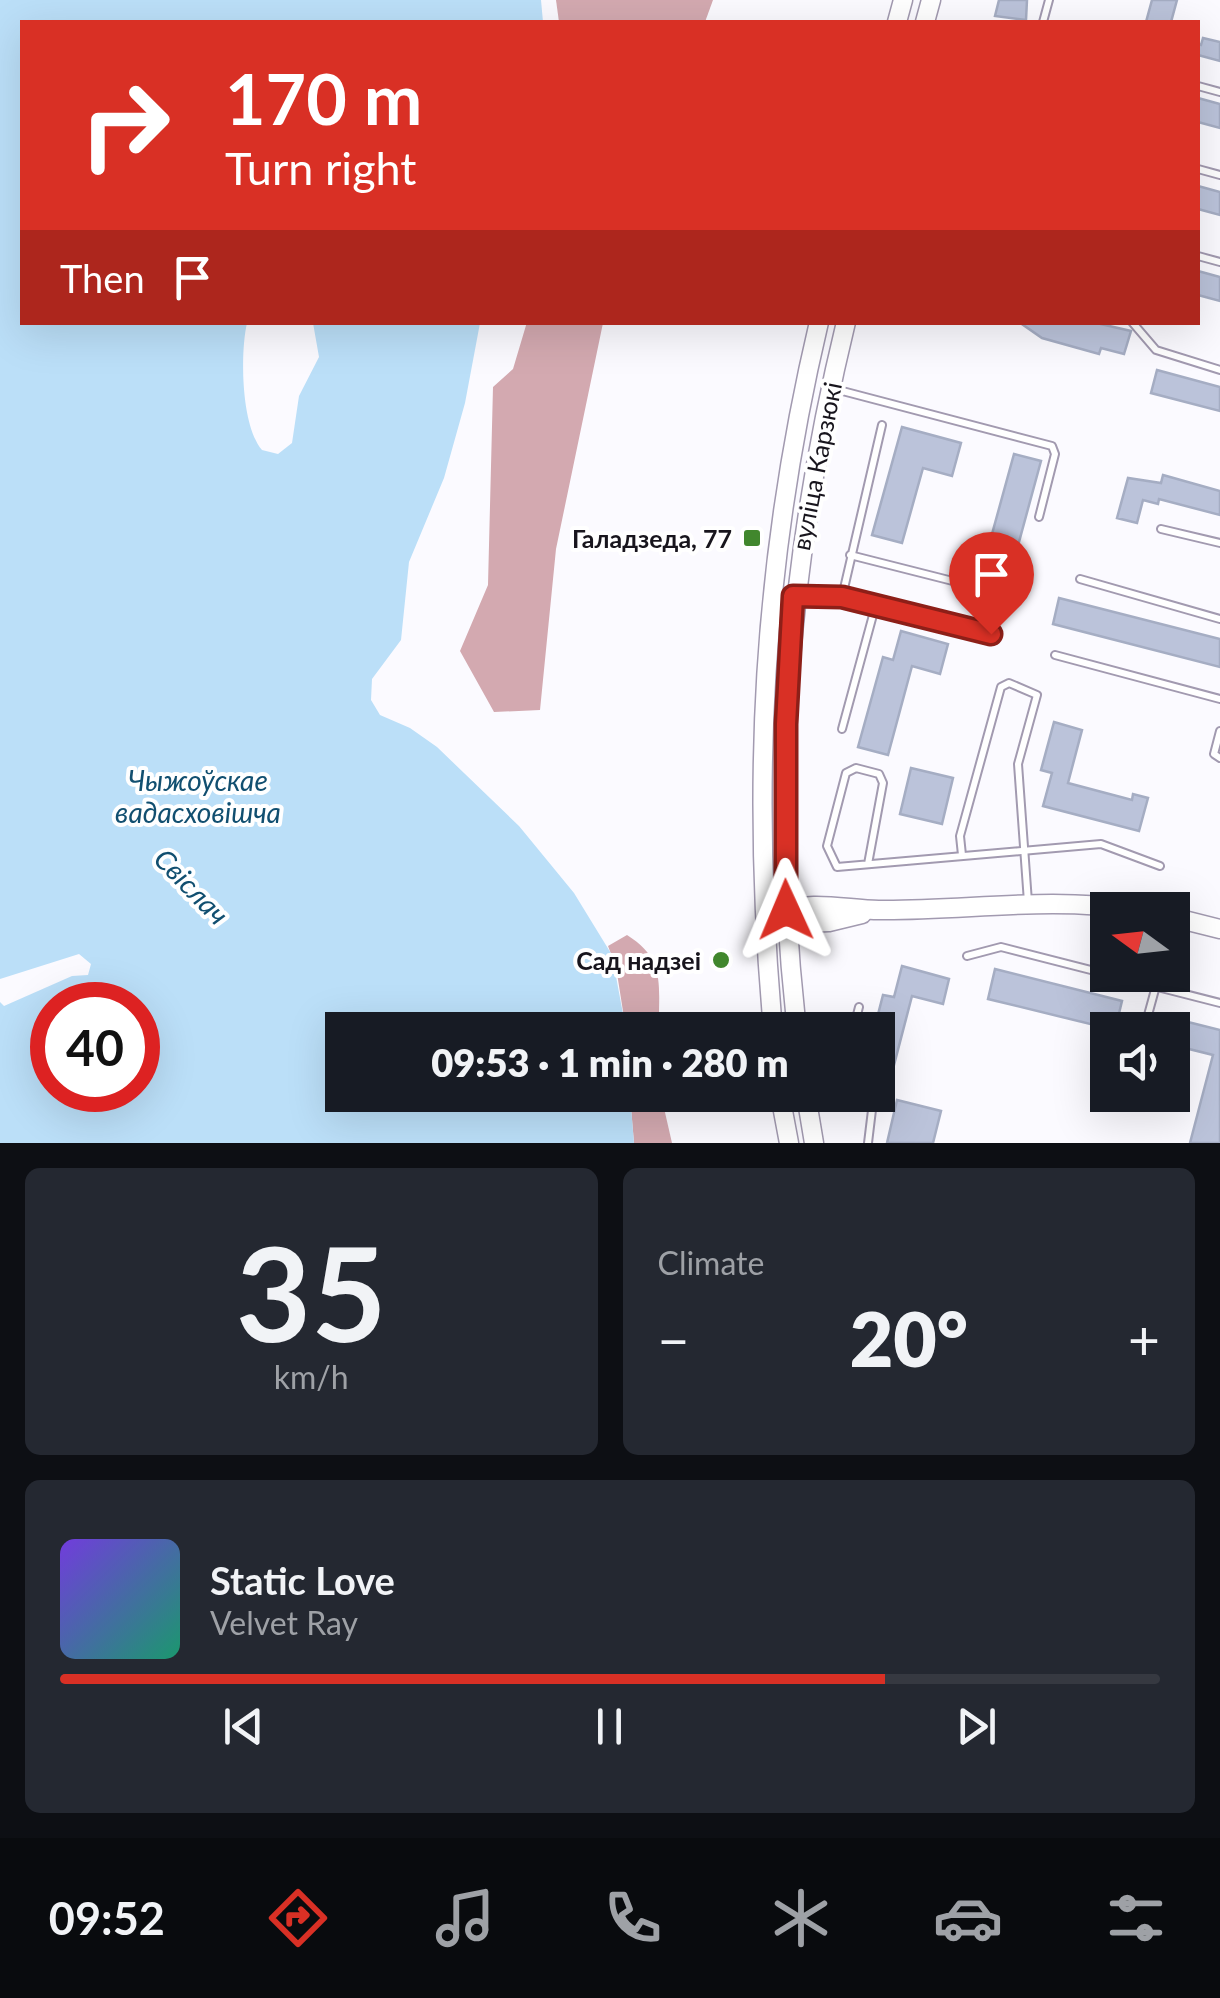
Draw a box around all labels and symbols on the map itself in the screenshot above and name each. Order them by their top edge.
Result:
street label: вуліца Карзюкі [785,379,847,553]
place label: Галадзеда, 77 [572,523,732,553]
marker: Галадзеда, 77 [741,527,763,549]
pin [949,532,1034,635]
water label: Чыжоўскае вадасховішча [115,763,281,829]
water label: Свіслач [148,841,236,931]
position arrow [734,858,838,962]
north arrow [1090,892,1190,992]
place label: Сад надзеі [576,945,701,975]
marker: Сад надзеі [710,949,732,971]
speed limit sign: 40 [30,982,160,1112]

